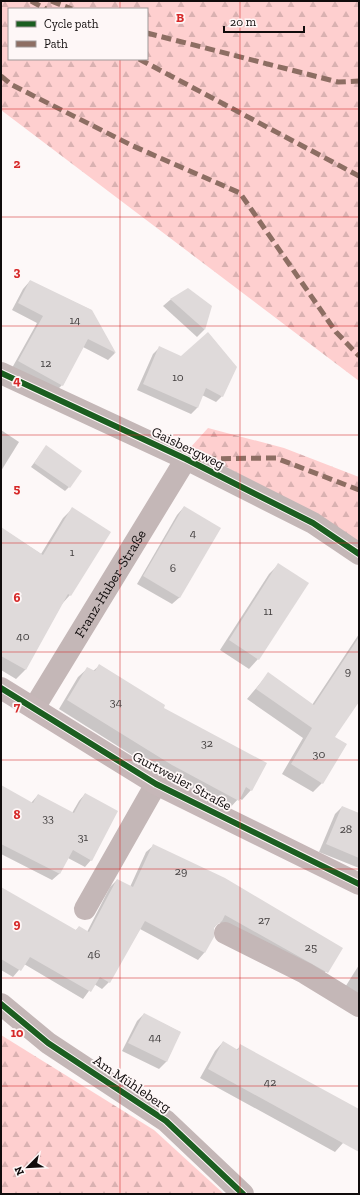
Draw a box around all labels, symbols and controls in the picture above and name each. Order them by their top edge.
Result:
legend [8,8,148,60]
scale bar [224,8,304,34]
text: B [176,10,184,25]
text: 20 m [230,15,257,29]
text: Cycle path [44,17,99,31]
text: Path [44,37,68,51]
text: 2 [14,156,21,171]
text: 3 [14,264,21,279]
house number: 14 [69,313,81,327]
house number: 12 [41,356,51,370]
house number: 10 [172,370,184,384]
text: 4 [13,373,21,388]
street label: Gaisbergweg [149,423,227,473]
text: 5 [14,481,21,496]
street label: Franz-Huber-Straße [71,526,150,641]
house number: 4 [190,526,197,540]
house number: 1 [70,545,75,559]
house number: 6 [170,561,176,575]
text: 6 [14,590,21,605]
house number: 11 [263,604,273,618]
house number: 40 [16,629,30,643]
house number: 9 [345,664,351,678]
house number: 34 [110,695,123,709]
text: 7 [14,699,21,714]
house number: 32 [201,736,213,750]
house number: 30 [313,747,325,761]
street label: Gurtweiler Straße [130,748,235,814]
text: 8 [13,807,21,822]
house number: 33 [42,811,54,825]
house number: 28 [340,822,352,836]
house number: 31 [78,830,89,844]
house number: 29 [175,864,187,878]
house number: 27 [258,913,270,927]
text: 9 [14,916,21,931]
house number: 25 [305,940,317,954]
house number: 46 [88,947,100,961]
text: 10 [11,1025,24,1040]
house number: 44 [149,1030,162,1044]
street label: Am Mühleberg [90,1052,174,1116]
house number: 42 [264,1075,276,1089]
north arrow [8,1147,48,1187]
text: N [11,1164,27,1177]

